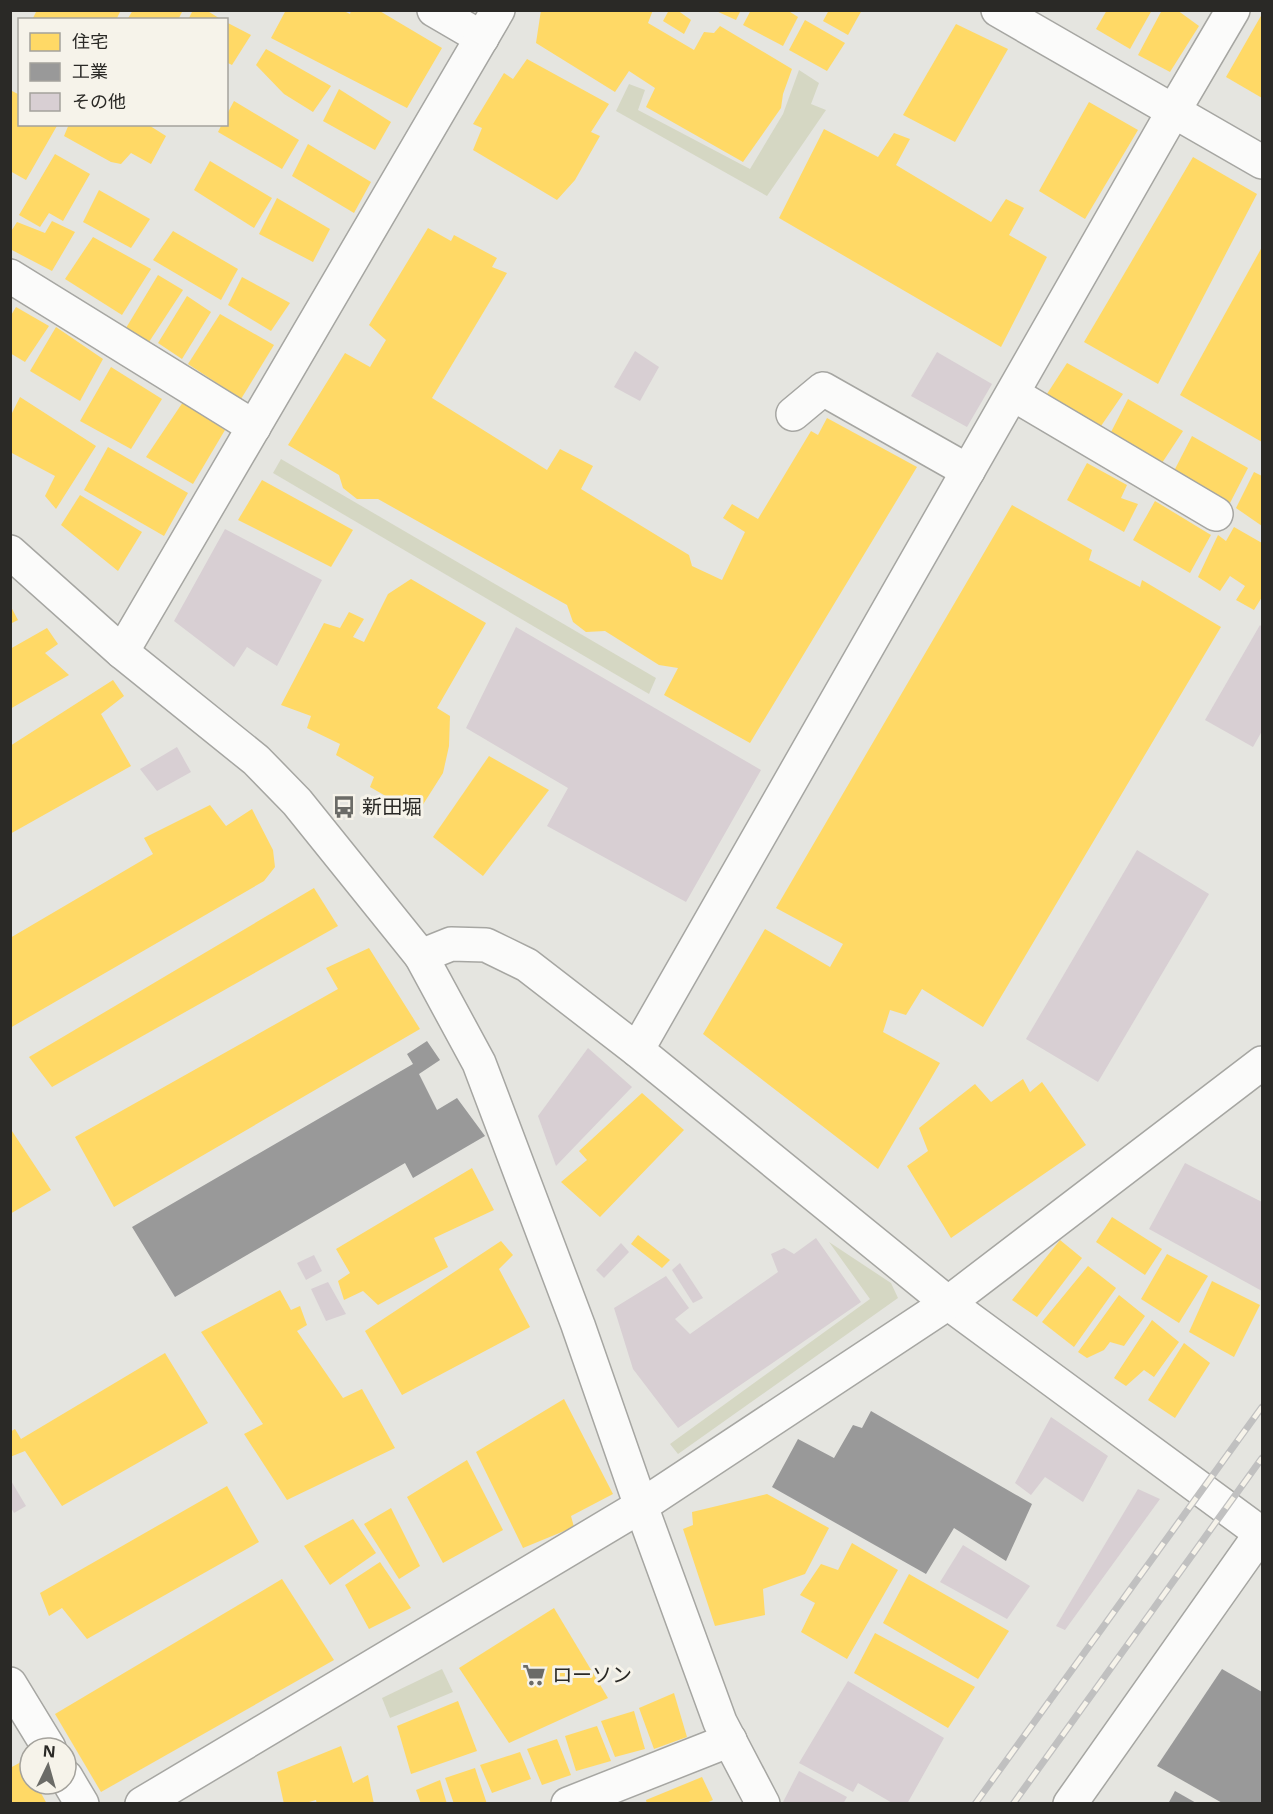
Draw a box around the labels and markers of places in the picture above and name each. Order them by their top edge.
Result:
place label: 新田堀 [362,793,422,820]
bus stop icon: 新田堀 [331,794,357,820]
place label: ローソン [552,1661,632,1688]
supermarket icon: ローソン [521,1662,547,1688]

